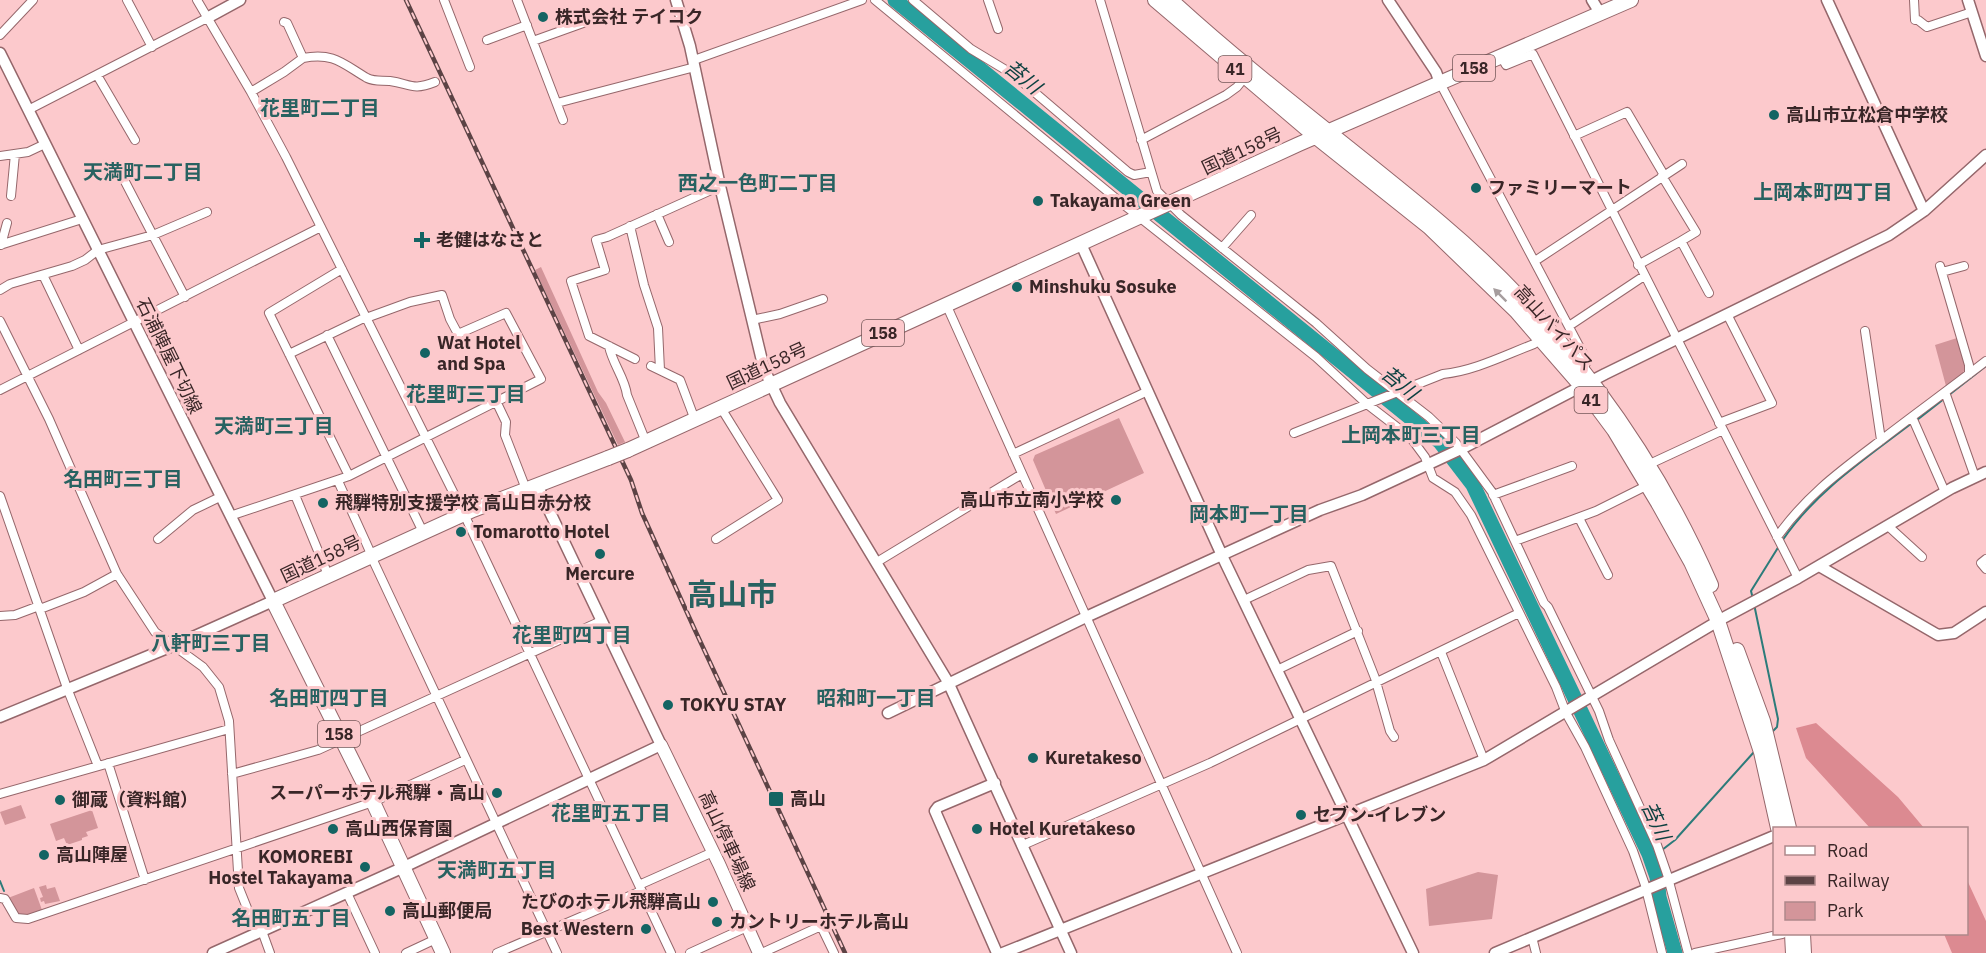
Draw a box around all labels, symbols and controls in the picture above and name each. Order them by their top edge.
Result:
place label: 株式会社 テイコク [555,5,703,28]
marker: 株式会社 テイコク [536,10,550,24]
water label: 苔川 [999,54,1049,101]
road number: 158 [1453,55,1495,81]
road number: 41 [1218,56,1252,82]
district label: 花里町二丁目 [260,94,380,121]
place label: 高山市立松倉中学校 [1786,103,1948,126]
marker: 高山市立松倉中学校 [1767,108,1781,122]
street label: 国道158号 [1198,122,1286,179]
district label: 天満町二丁目 [83,158,203,185]
district label: 西之一色町二丁目 [678,169,838,196]
place label: ファミリーマート [1488,176,1632,199]
district label: 上岡本町四丁目 [1753,178,1893,205]
marker: ファミリーマート [1469,181,1483,195]
place label: Takayama Green [1050,189,1191,212]
marker: Takayama Green [1031,194,1045,208]
place label: 老健はなさと [436,228,544,251]
marker: 老健はなさと [413,231,431,249]
place label: Minshuku Sosuke [1029,275,1177,298]
marker: Minshuku Sosuke [1010,280,1024,294]
street label: 高山バイパス [1510,280,1599,375]
one-way arrow [1494,289,1508,303]
street label: 石浦陣屋下切線 [131,294,207,417]
road number: 158 [862,320,904,346]
place label: Wat Hotel and Spa [437,331,521,375]
street label: 国道158号 [723,337,811,394]
marker: Wat Hotel and Spa [418,346,432,360]
water label: 苔川 [1376,360,1426,407]
district label: 花里町三丁目 [406,380,526,407]
road number: 41 [1574,387,1608,413]
district label: 天満町三丁目 [214,412,334,439]
district label: 上岡本町三丁目 [1341,421,1481,448]
district label: 名田町三丁目 [63,465,183,492]
place label: 高山市立南小学校 [960,488,1104,511]
place label: 飛騨特別支援学校 高山日赤分校 [335,491,591,514]
marker: 高山市立南小学校 [1109,493,1123,507]
marker: 飛騨特別支援学校 高山日赤分校 [316,496,330,510]
district label: 岡本町一丁目 [1189,500,1309,527]
place label: Tomarotto Hotel [473,520,610,543]
marker: Tomarotto Hotel [454,525,468,539]
street label: 国道158号 [277,530,365,587]
marker: Mercure [593,547,607,561]
place label: Mercure [565,562,635,585]
district label: 高山市 [687,574,777,613]
district label: 花里町四丁目 [512,621,632,648]
district label: 八軒町三丁目 [151,629,271,656]
district label: 名田町四丁目 [269,684,389,711]
district label: 昭和町一丁目 [816,684,936,711]
place label: TOKYU STAY [680,693,787,716]
marker: TOKYU STAY [661,698,675,712]
road number: 158 [318,721,360,747]
place label: Kuretakeso [1045,746,1142,769]
marker: Kuretakeso [1026,751,1040,765]
place label: スーパーホテル飛騨・高山 [269,781,485,804]
marker: スーパーホテル飛騨・高山 [490,786,504,800]
street label: 高山停車場線 [694,787,761,895]
place label: 高山 [790,787,826,810]
place label: 御蔵（資料館） [71,788,198,811]
marker: 高山 [767,790,785,808]
marker: 御蔵（資料館） [53,793,67,807]
water label: 苔川 [1636,797,1678,846]
district label: 花里町五丁目 [551,799,671,826]
place label: セブン-イレブン [1313,803,1446,826]
marker: セブン-イレブン [1294,808,1308,822]
place label: 高山西保育園 [345,817,453,840]
place label: Hotel Kuretakeso [989,817,1135,840]
marker: 高山西保育園 [326,822,340,836]
marker: Hotel Kuretakeso [970,822,984,836]
legend [1773,827,1968,935]
text: Road [1827,839,1868,862]
place label: 高山陣屋 [56,843,128,866]
place label: KOMOREBI Hostel Takayama [208,845,353,889]
marker: 高山陣屋 [37,848,51,862]
district label: 天満町五丁目 [437,856,557,883]
marker: KOMOREBI Hostel Takayama [358,860,372,874]
text: Railway [1827,869,1889,892]
place label: たびのホテル飛騨高山 [521,890,701,913]
marker: たびのホテル飛騨高山 [706,895,720,909]
place label: 高山郵便局 [402,899,492,922]
text: Park [1827,899,1864,922]
district label: 名田町五丁目 [231,904,351,931]
marker: 高山郵便局 [383,904,397,918]
place label: カントリーホテル高山 [729,910,909,933]
marker: カントリーホテル高山 [710,915,724,929]
place label: Best Western [521,917,634,940]
marker: Best Western [639,922,653,936]

